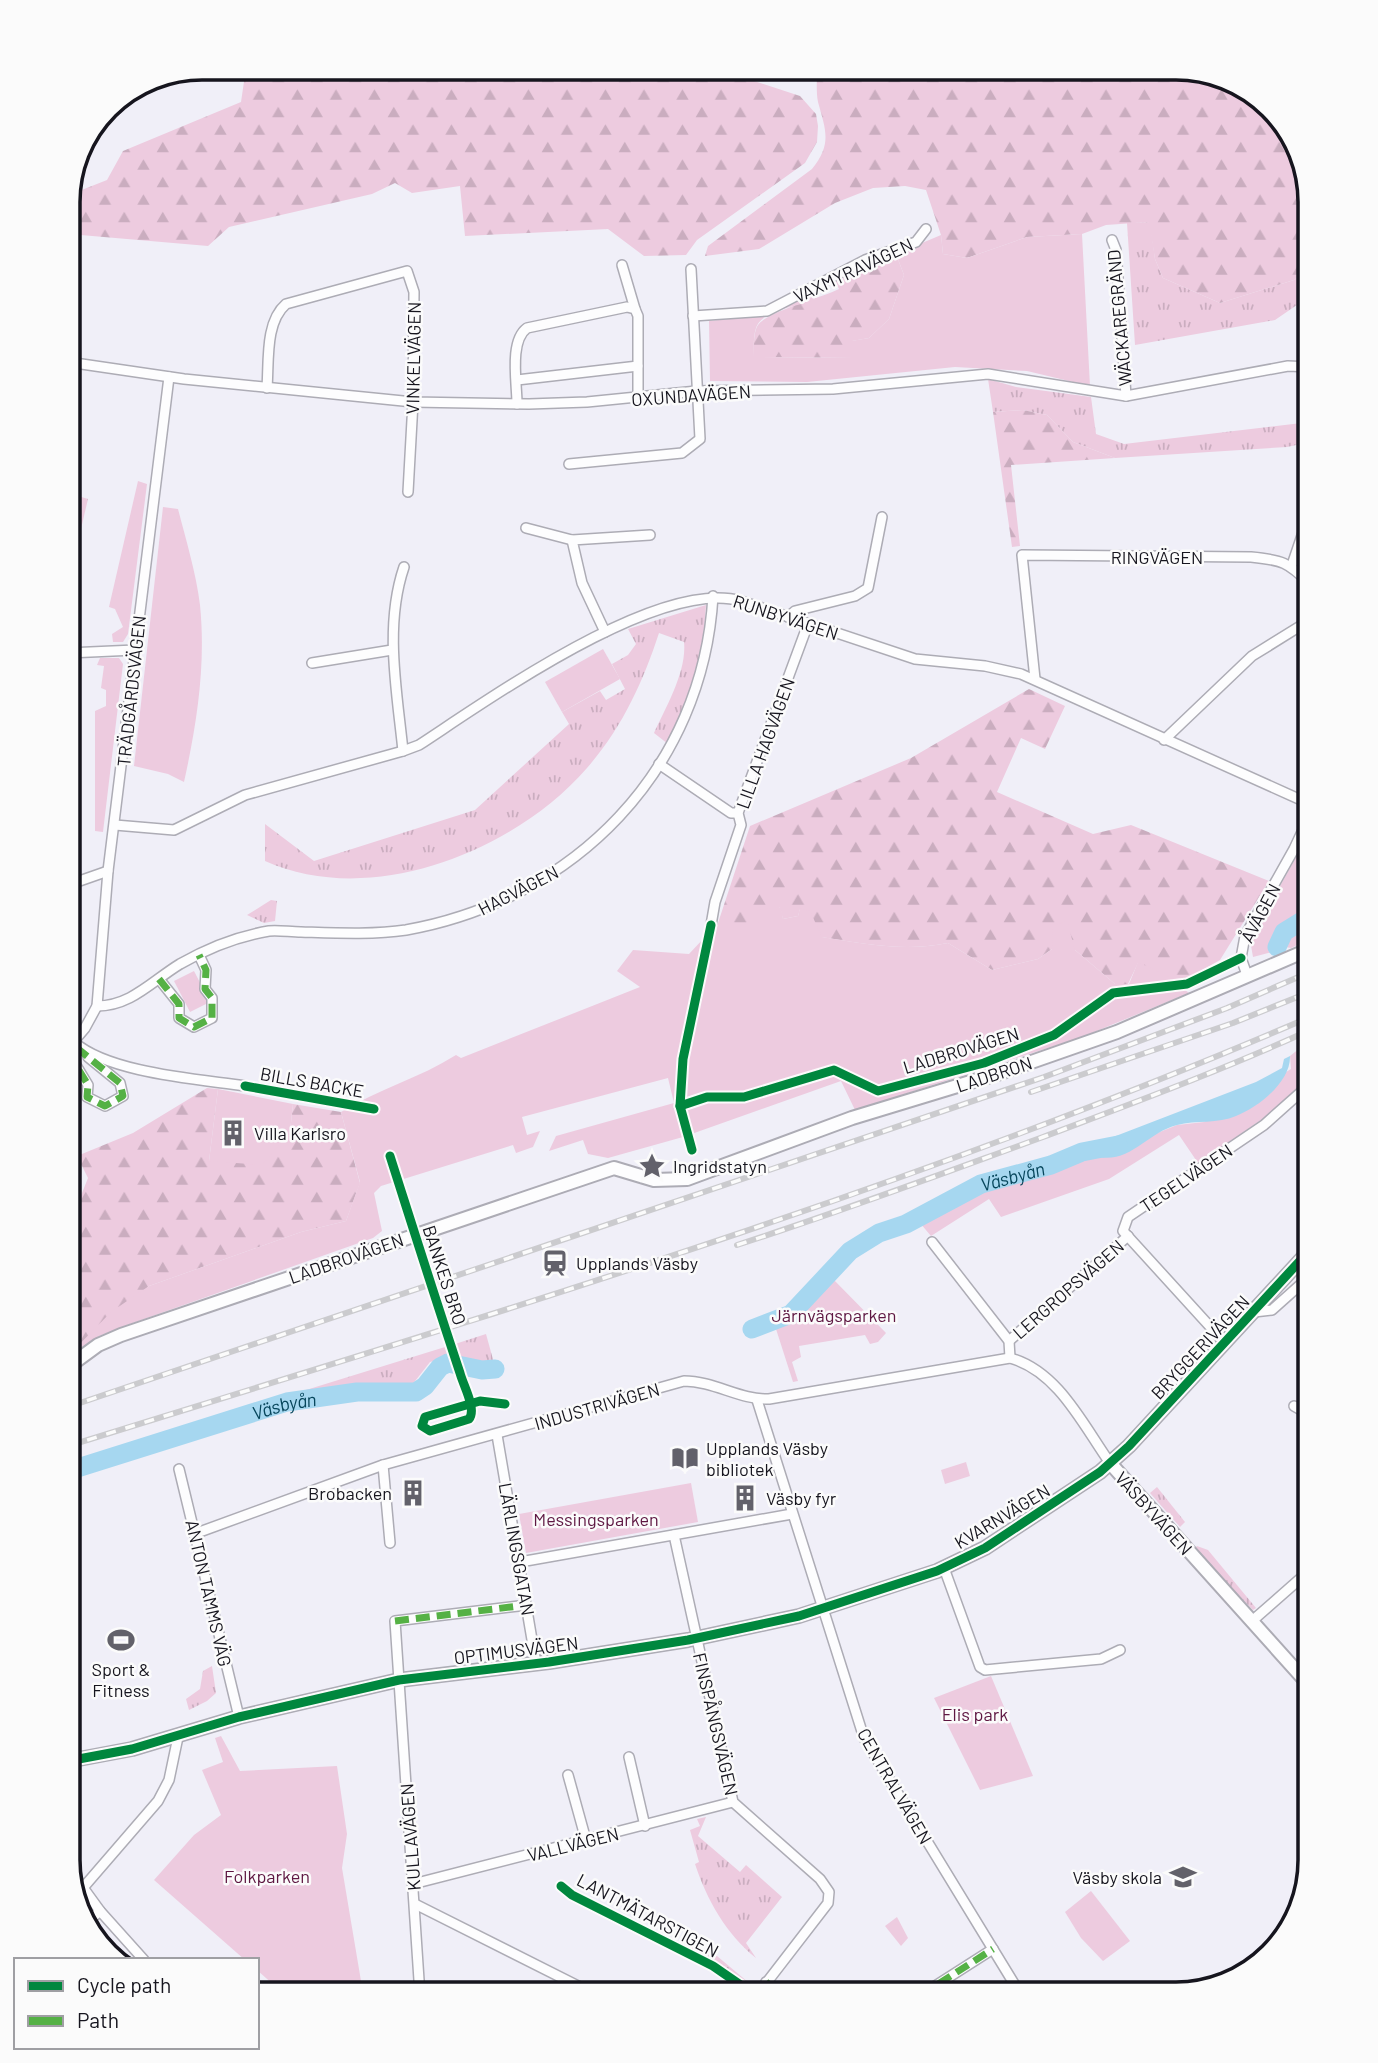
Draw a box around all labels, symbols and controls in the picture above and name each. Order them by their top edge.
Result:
street label: VAXMYRAVÄGEN [790,233,916,307]
street label: WÄCKAREGRÄND [1102,249,1136,387]
street label: VINKELVÄGEN [401,301,425,415]
street label: OXUNDAVÄGEN [630,380,752,410]
street label: RINGVÄGEN [1111,546,1203,568]
street label: RUNBYVÄGEN [731,590,841,644]
street label: TRÄDGÅRDSVÄGEN [112,614,150,768]
street label: LILLA HAGVÄGEN [731,674,799,812]
street label: HAGVÄGEN [474,860,562,920]
street label: ÅVÄGEN [1235,880,1285,946]
street label: LADBROVÄGEN [900,1022,1022,1078]
street label: LADBRON [953,1051,1035,1097]
street label: BILLS BACKE [258,1062,366,1102]
building icon: Villa Karlsro [218,1118,248,1148]
place label: Villa Karlsro [254,1122,346,1144]
street label: TEGELVÄGEN [1136,1139,1236,1217]
place icon: Ingridstatyn [637,1151,667,1181]
place label: Ingridstatyn [673,1155,767,1177]
water label: Väsbyån [977,1156,1047,1195]
street label: BANKES BRO [419,1222,471,1328]
street label: LADBROVÄGEN [286,1228,406,1288]
street label: LERGROPSVÄGEN [1008,1235,1128,1343]
station icon: Upplands Väsby [540,1248,570,1278]
place label: Upplands Väsby [576,1252,698,1274]
street label: BRYGGERIVÄGEN [1146,1290,1254,1404]
park label: Järnvägsparken [771,1304,897,1326]
street label: INDUSTRIVÄGEN [532,1378,662,1434]
water label: Väsbyån [249,1386,318,1424]
place label: Upplands Väsby bibliotek [706,1437,828,1480]
library icon: Upplands Väsby bibliotek [670,1443,700,1473]
street label: VÄSBYVÄGEN [1111,1467,1197,1559]
building icon: Brobacken [398,1478,428,1508]
street label: KVARNVÄGEN [950,1479,1054,1553]
street label: LÄRLINGSGATAN [494,1481,540,1617]
place label: Brobacken [308,1482,392,1504]
building icon: Väsby fyr [730,1483,760,1513]
place label: Väsby fyr [766,1487,837,1509]
park label: Messingsparken [533,1508,659,1530]
street label: ANTON TAMMS VÄG [181,1517,237,1669]
sports icon: Sport & Fitness [106,1625,136,1655]
street label: OPTIMUSVÄGEN [452,1631,580,1669]
street label: FINSPÅNGSVÄGEN [689,1650,743,1798]
place label: Sport & Fitness [92,1658,150,1701]
park label: Elis park [942,1703,1008,1725]
street label: CENTRALVÄGEN [853,1724,937,1848]
street label: KULLAVÄGEN [395,1783,425,1891]
street label: VALLVÄGEN [525,1822,621,1866]
school or university icon: Väsby skola [1168,1862,1198,1892]
park label: Folkparken [224,1865,310,1887]
place label: Väsby skola [1072,1866,1162,1888]
street label: LANTMÄTARSTIGEN [573,1868,723,1962]
legend [14,1958,259,2049]
text: Cycle path [77,1972,171,1997]
text: Path [77,2007,119,2032]

